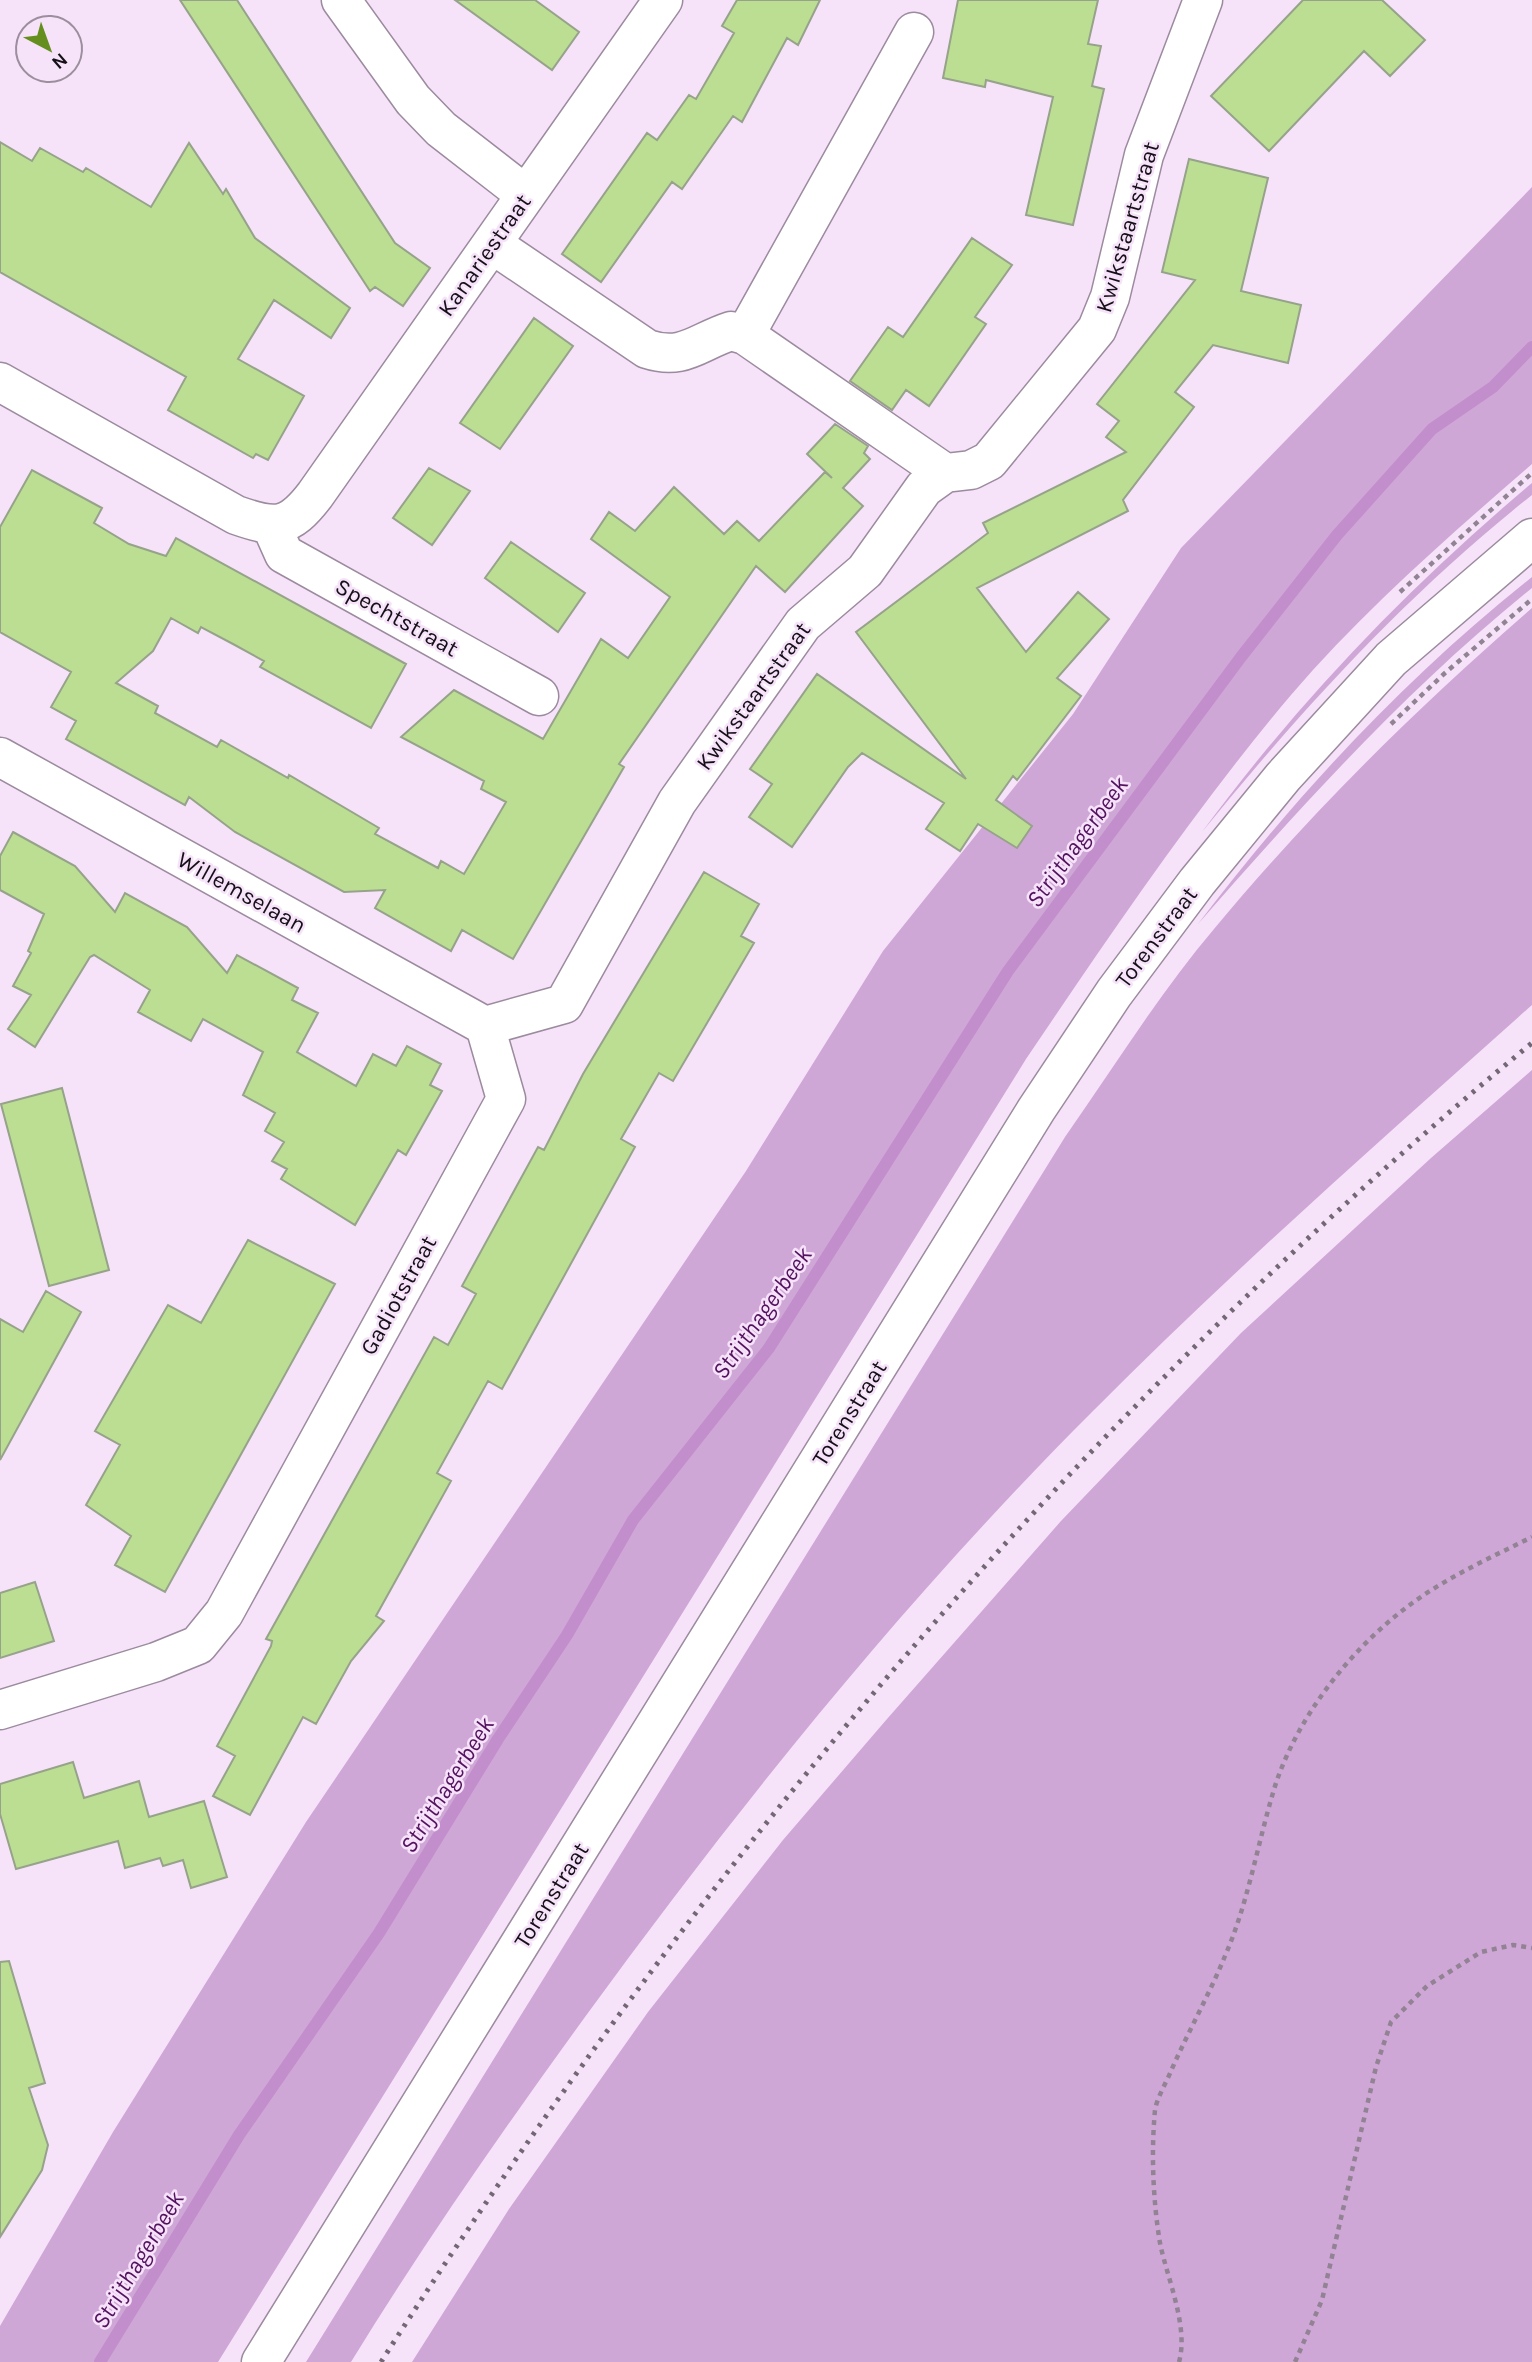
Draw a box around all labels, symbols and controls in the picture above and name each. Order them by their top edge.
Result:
north arrow [14,14,84,84]
text: N [47,48,72,74]
street label: Kwikstaartstraat [1090,138,1165,316]
street label: Kanariestraat [432,189,537,322]
street label: Spechtstraat [330,573,463,663]
street label: Kwikstaartstraat [691,617,816,776]
water label: Strijthagerbeek [1020,771,1134,913]
street label: Willemselaan [173,846,311,939]
street label: Torenstraat [1110,881,1203,993]
street label: Gadiotstraat [355,1231,442,1360]
water label: Strijthagerbeek [706,1241,818,1384]
street label: Torenstraat [806,1355,893,1471]
water label: Strijthagerbeek [394,1711,500,1858]
street label: Torenstraat [508,1837,595,1953]
water label: Strijthagerbeek [86,2186,190,2333]

